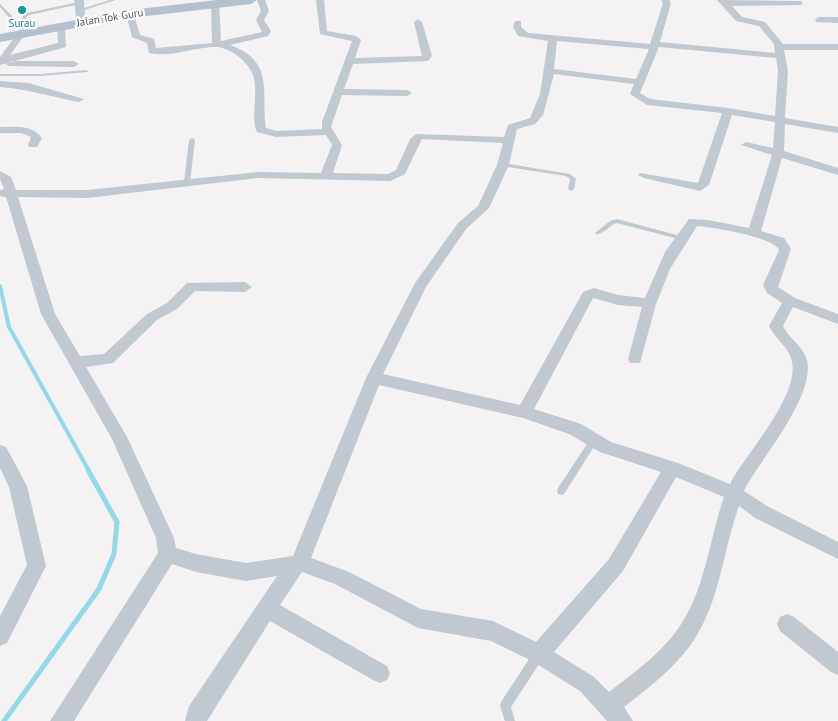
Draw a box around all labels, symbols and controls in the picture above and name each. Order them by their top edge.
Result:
marker: Surau [16,4,28,16]
street label: Jalan Tok Guru [76,6,144,30]
place label: Surau [9,17,35,31]

